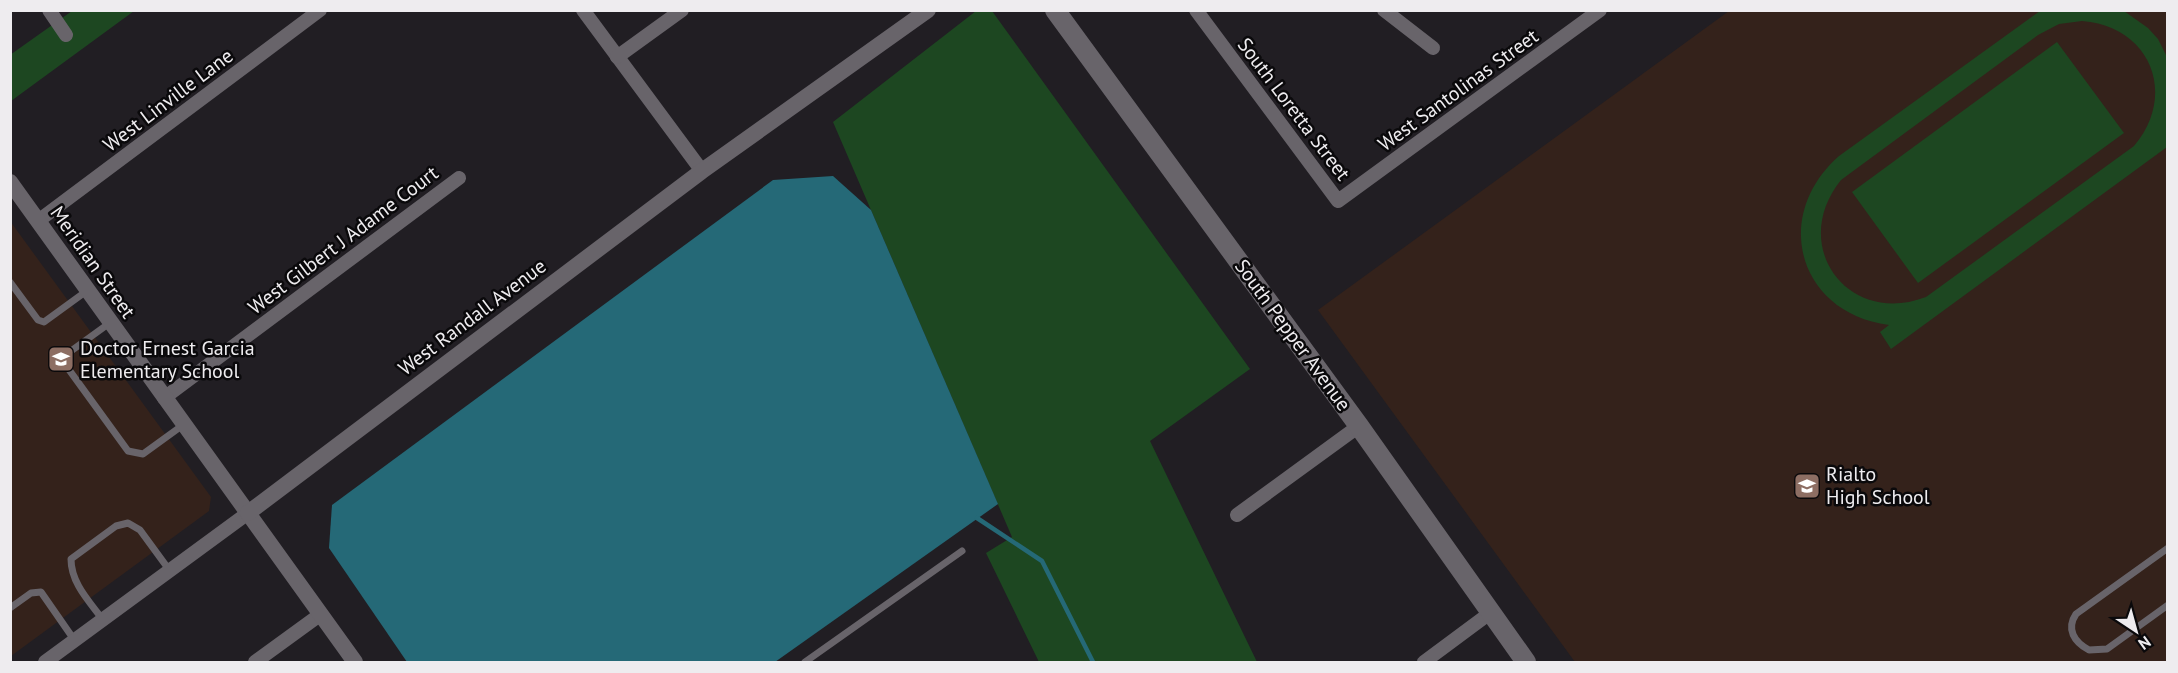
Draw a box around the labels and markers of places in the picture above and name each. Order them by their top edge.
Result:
place label: Doctor Ernest Garcia Elementary School [80,335,255,384]
school or university icon: Doctor Ernest Garcia Elementary School [46,344,76,374]
place label: Rialto High School [1826,461,1930,510]
school or university icon: Rialto High School [1792,471,1822,501]

